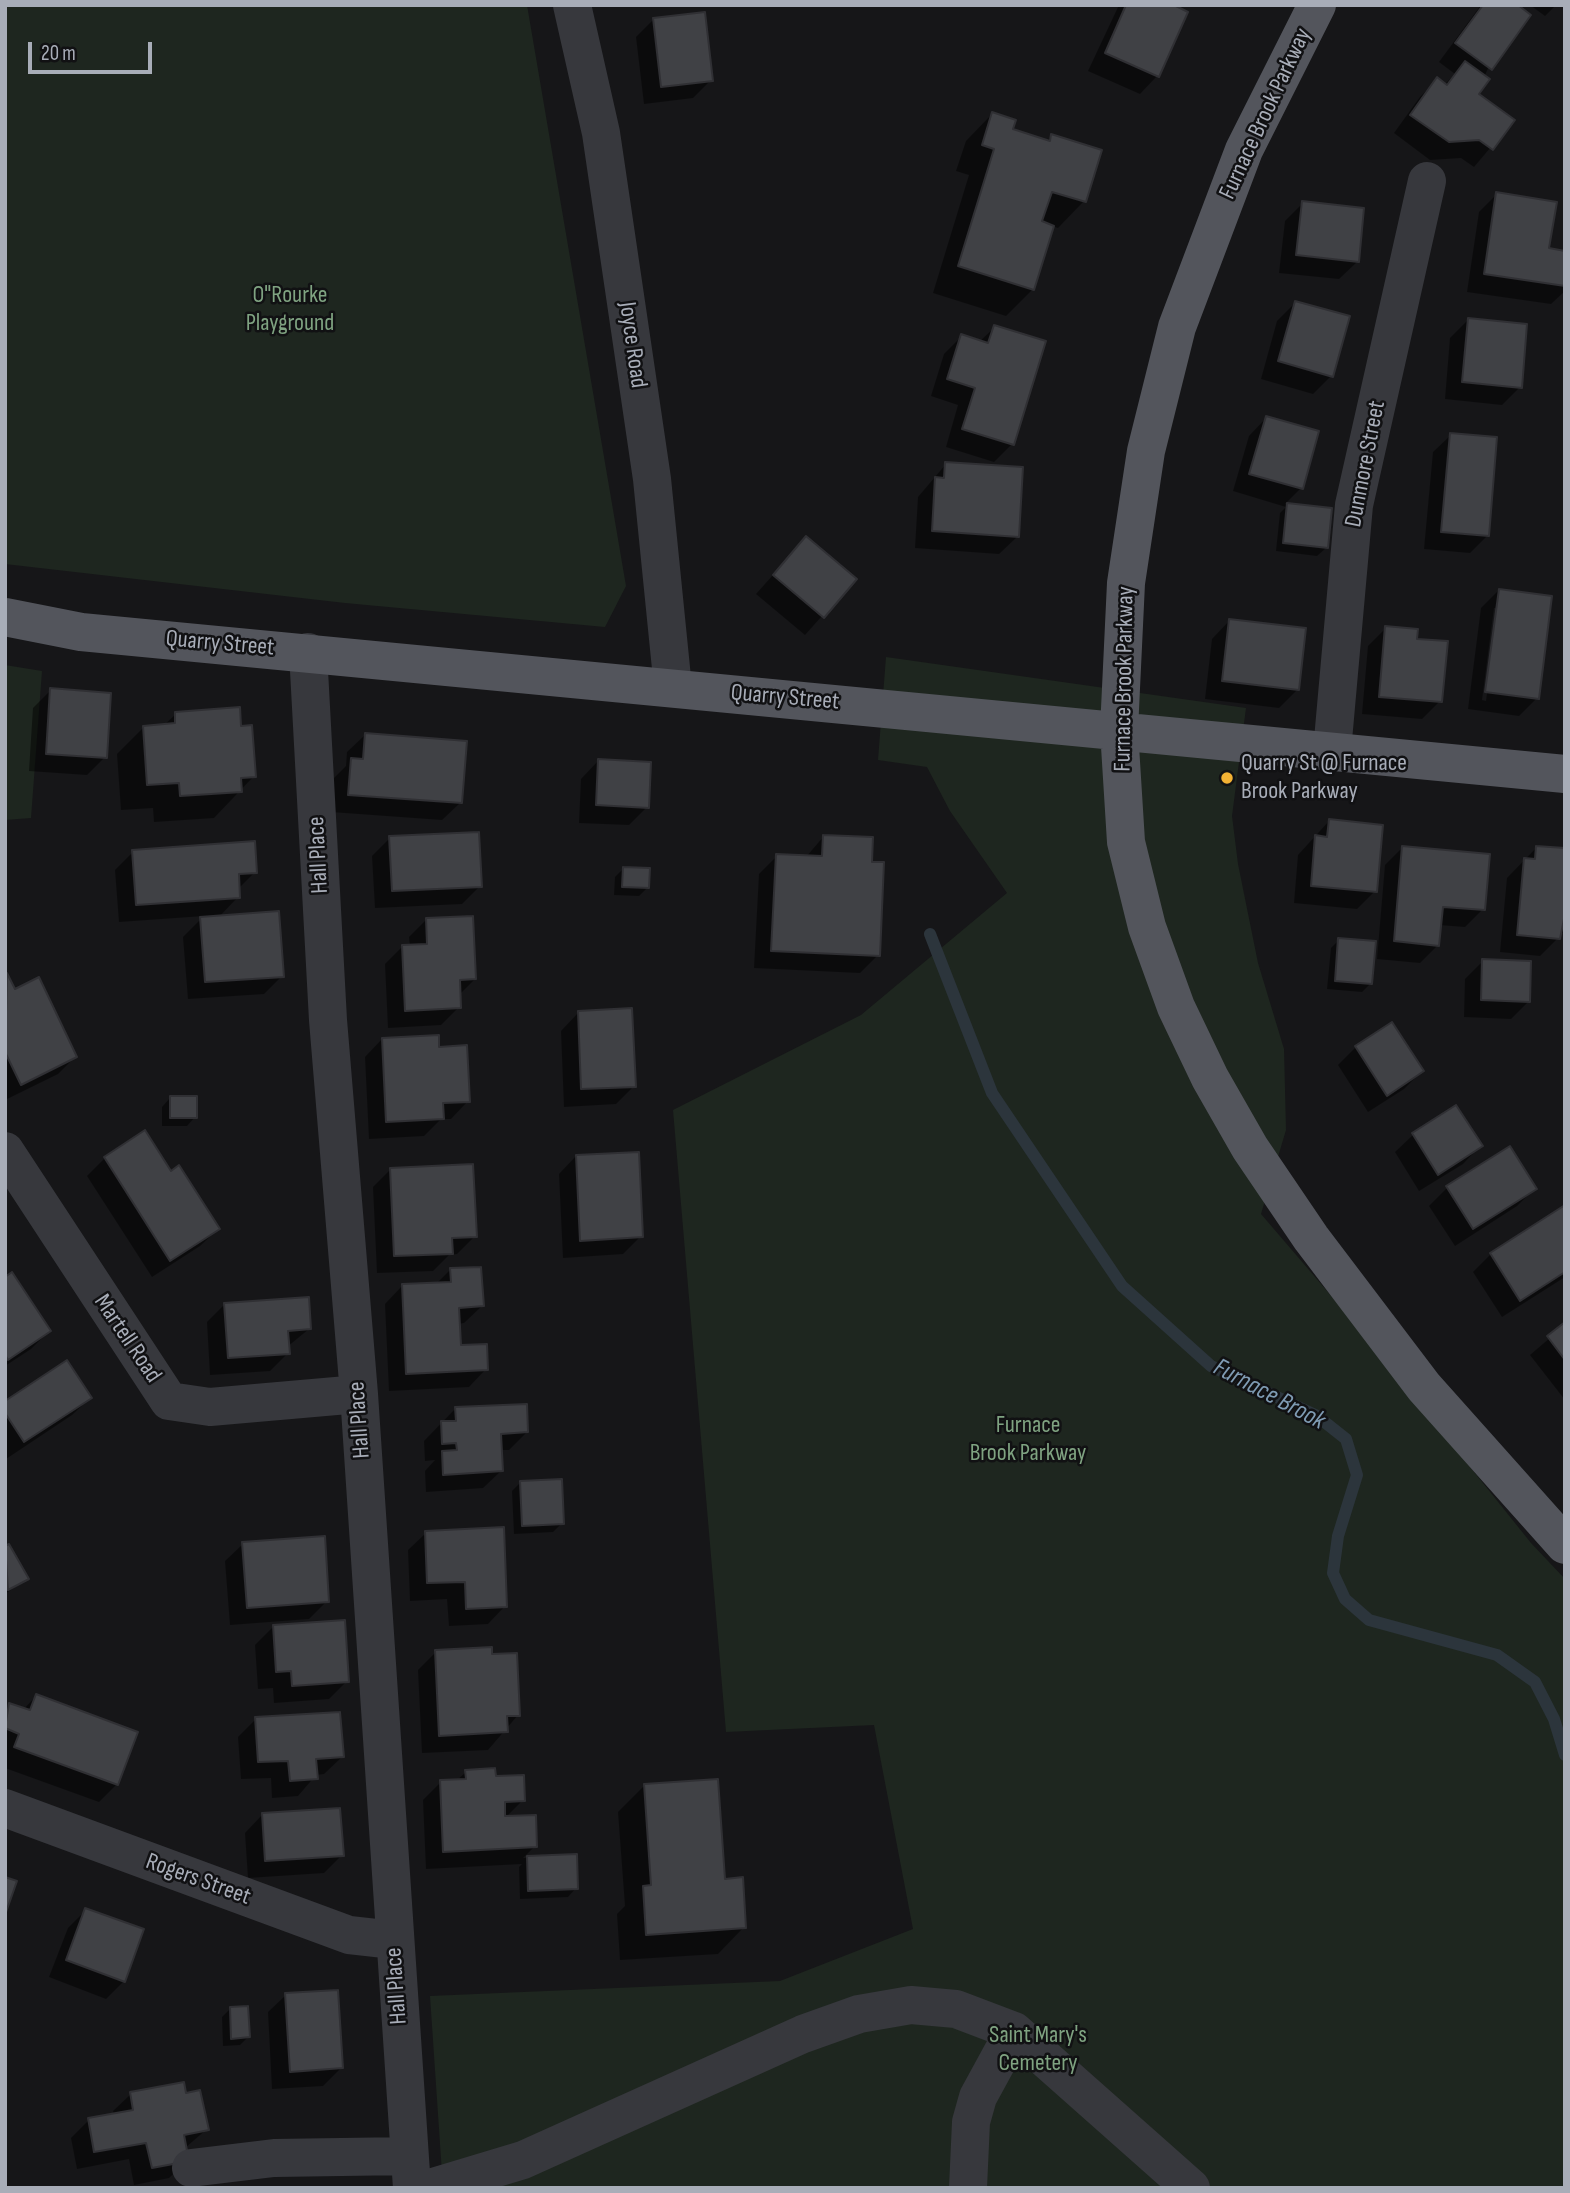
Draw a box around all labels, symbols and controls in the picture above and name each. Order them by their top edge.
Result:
street label: Furnace Brook Parkway [1214,24,1318,204]
scale bar [32,28,156,72]
text: 20 m [41,41,76,66]
park label: O"Rourke Playground [246,282,334,338]
street label: Joyce Road [612,300,652,390]
street label: Dunmore Street [1340,398,1392,530]
street label: Furnace Brook Parkway [1109,586,1141,772]
street label: Quarry Street [165,625,275,663]
street label: Quarry Street [730,679,840,717]
place label: Quarry St @ Furnace Brook Parkway [1241,750,1407,806]
marker: Quarry St @ Furnace Brook Parkway [1219,770,1235,786]
street label: Hall Place [303,816,335,894]
street label: Martell Road [87,1289,167,1389]
water label: Furnace Brook [1208,1353,1330,1437]
street label: Hall Place [343,1381,377,1459]
park label: Furnace Brook Parkway [970,1412,1086,1468]
street label: Rogers Street [142,1848,254,1912]
street label: Hall Place [380,1947,414,2025]
park label: Saint Mary's Cemetery [989,2022,1087,2078]

